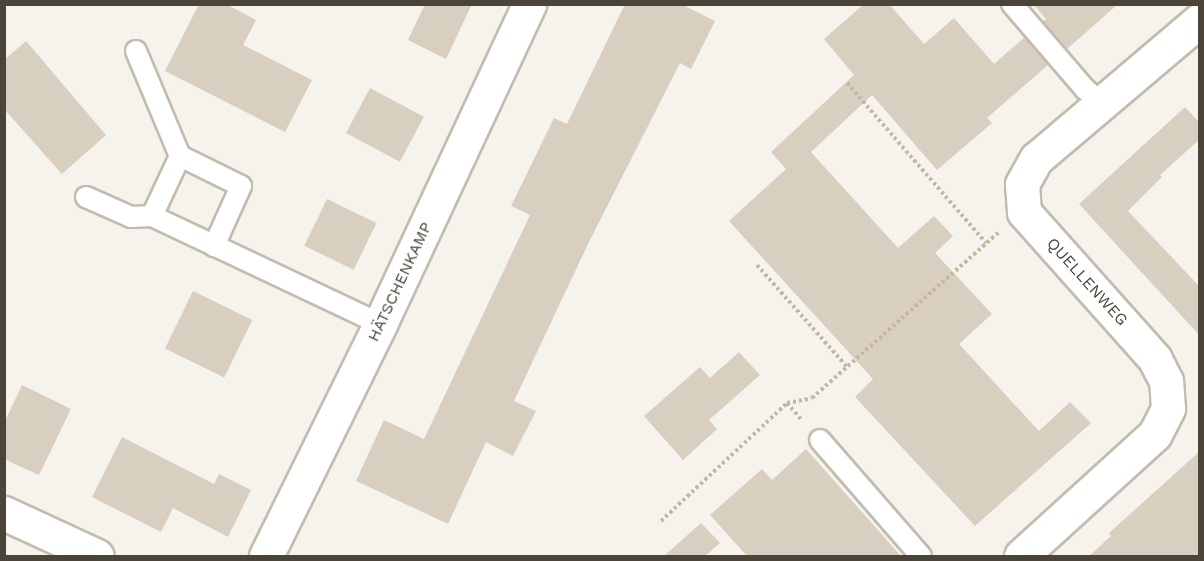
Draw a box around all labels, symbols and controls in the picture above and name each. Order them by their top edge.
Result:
street label: HÄTSCHENKAMP [364,219,436,345]
street label: QUELLENWEG [1043,234,1131,330]

